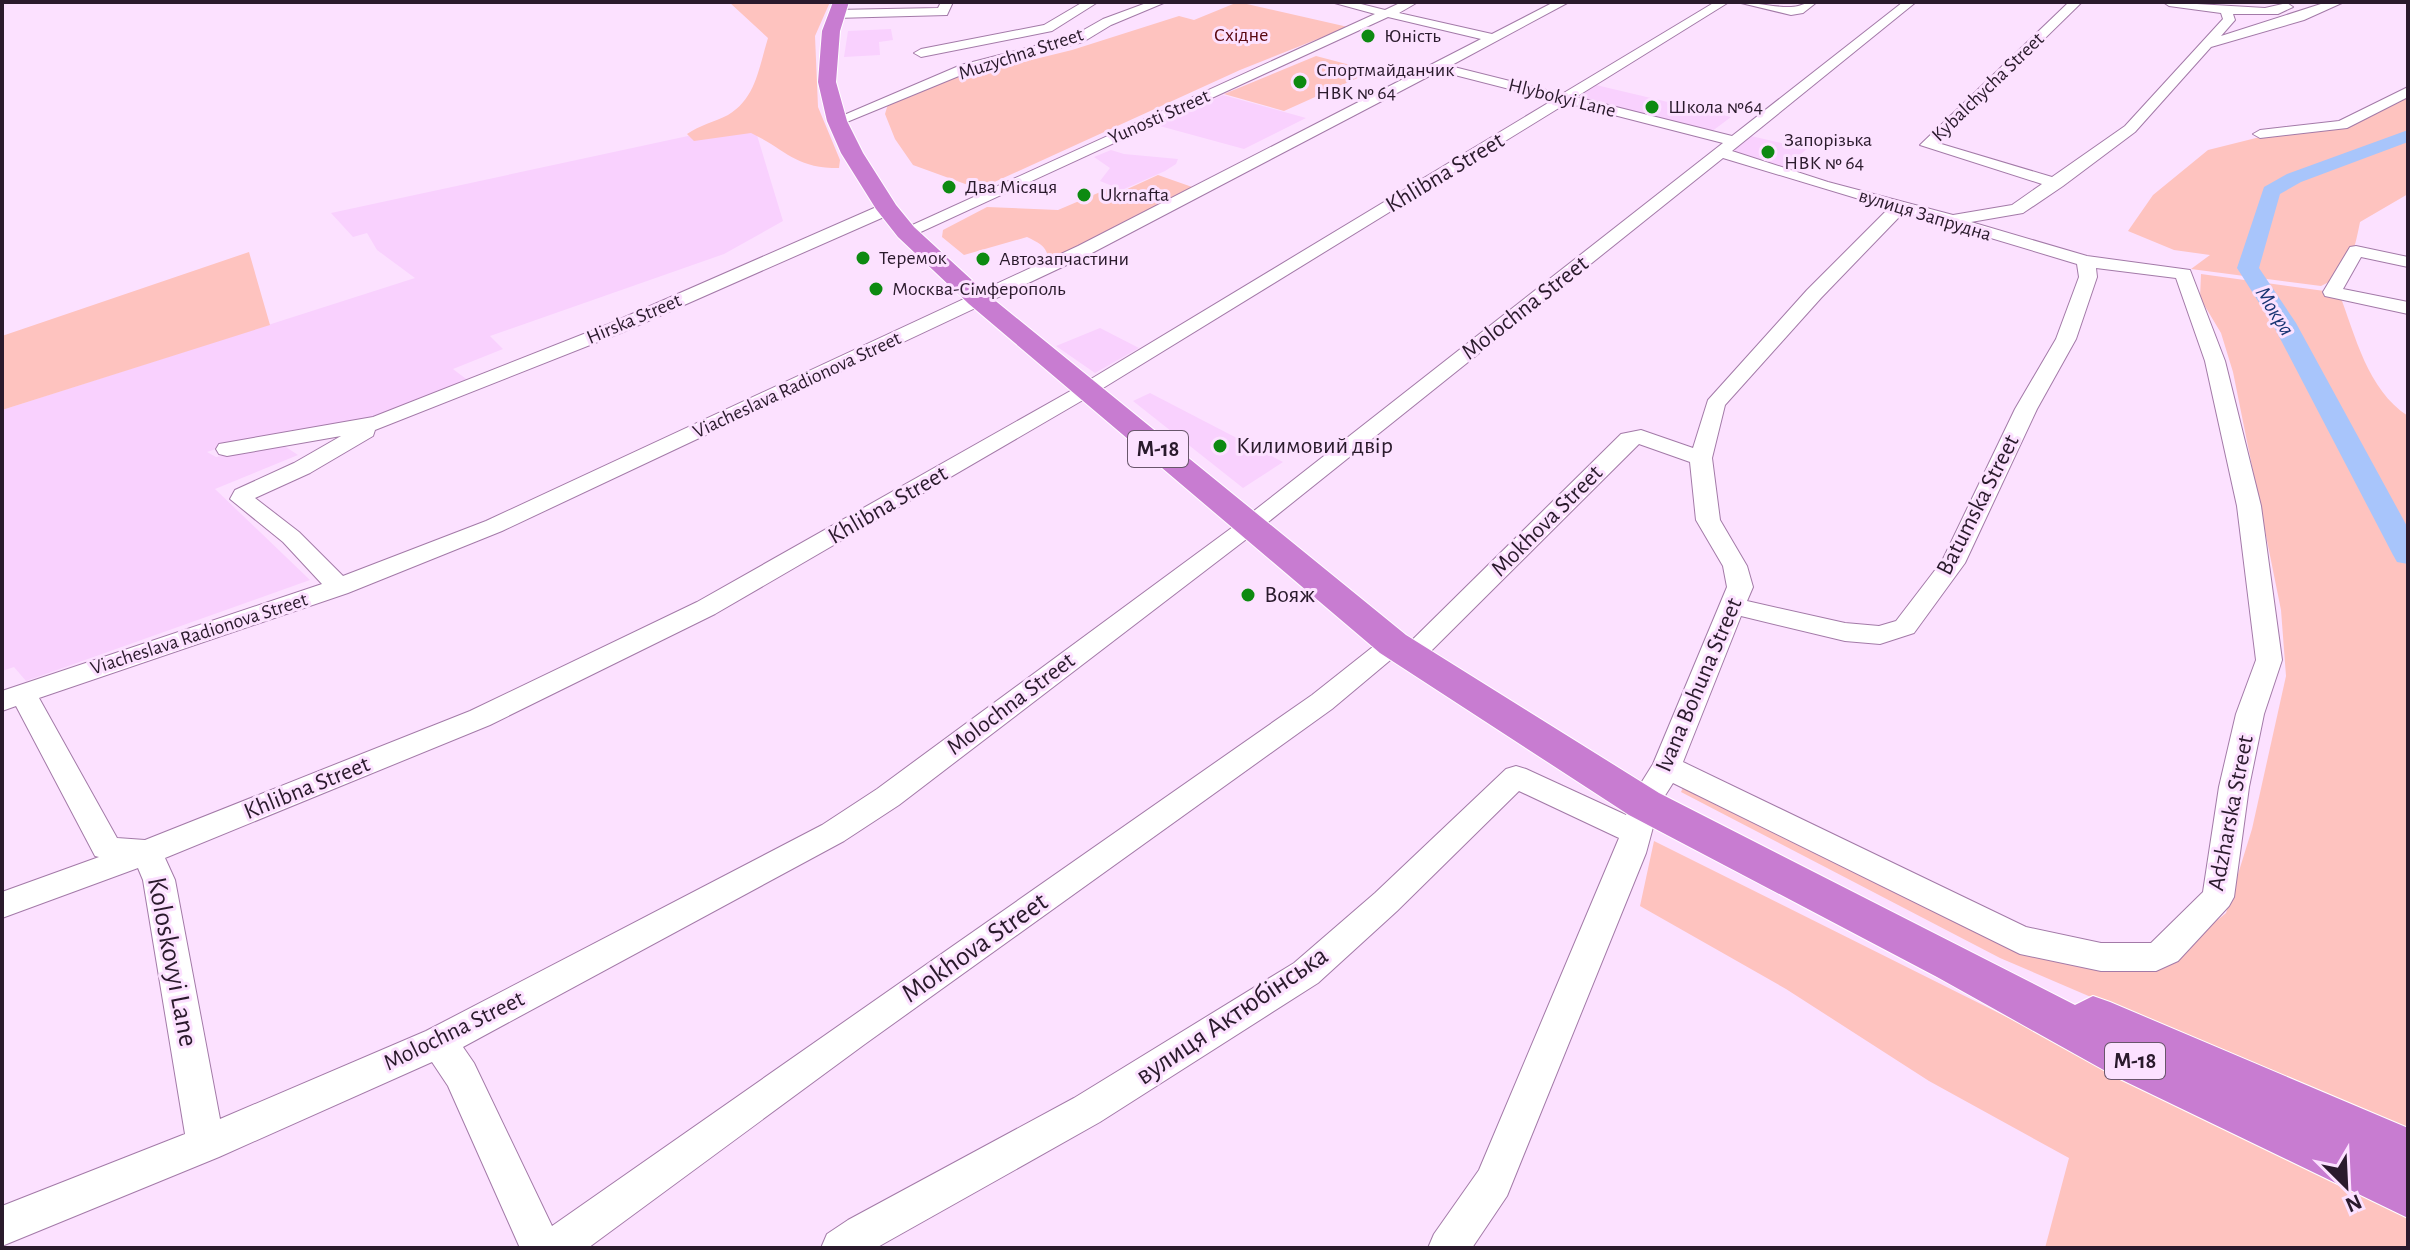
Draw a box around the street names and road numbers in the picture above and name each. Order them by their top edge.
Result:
street label: Muzychna Street [956,24,1086,84]
street label: Kybalchycha Street [1928,28,2048,145]
street label: Hlybokyi Lane [1506,75,1618,121]
street label: Yunosti Street [1105,86,1213,148]
street label: Khlibna Street [1382,128,1509,218]
street label: вулиця Запрудна [1856,185,1994,245]
street label: Molochna Street [1457,251,1593,365]
street label: Hirska Street [584,290,685,348]
street label: Viacheslava Radionova Street [690,328,905,442]
road number: М-18 [1128,431,1188,467]
street label: Batumska Street [1932,431,2024,579]
street label: Khlibna Street [824,461,952,549]
street label: Mokhova Street [1487,461,1607,581]
street label: Viacheslava Radionova Street [88,589,311,679]
street label: Ivana Bohuna Street [1652,594,1747,776]
street label: Molochna Street [943,648,1080,760]
street label: Adzharska Street [2204,733,2258,893]
street label: Khlibna Street [241,752,374,824]
street label: Koloskovyi Lane [142,875,202,1049]
street label: Mokhova Street [897,888,1053,1008]
street label: вулиця Актюбінська [1131,941,1333,1091]
street label: Molochna Street [380,986,528,1075]
road number: М-18 [2105,1043,2165,1079]

